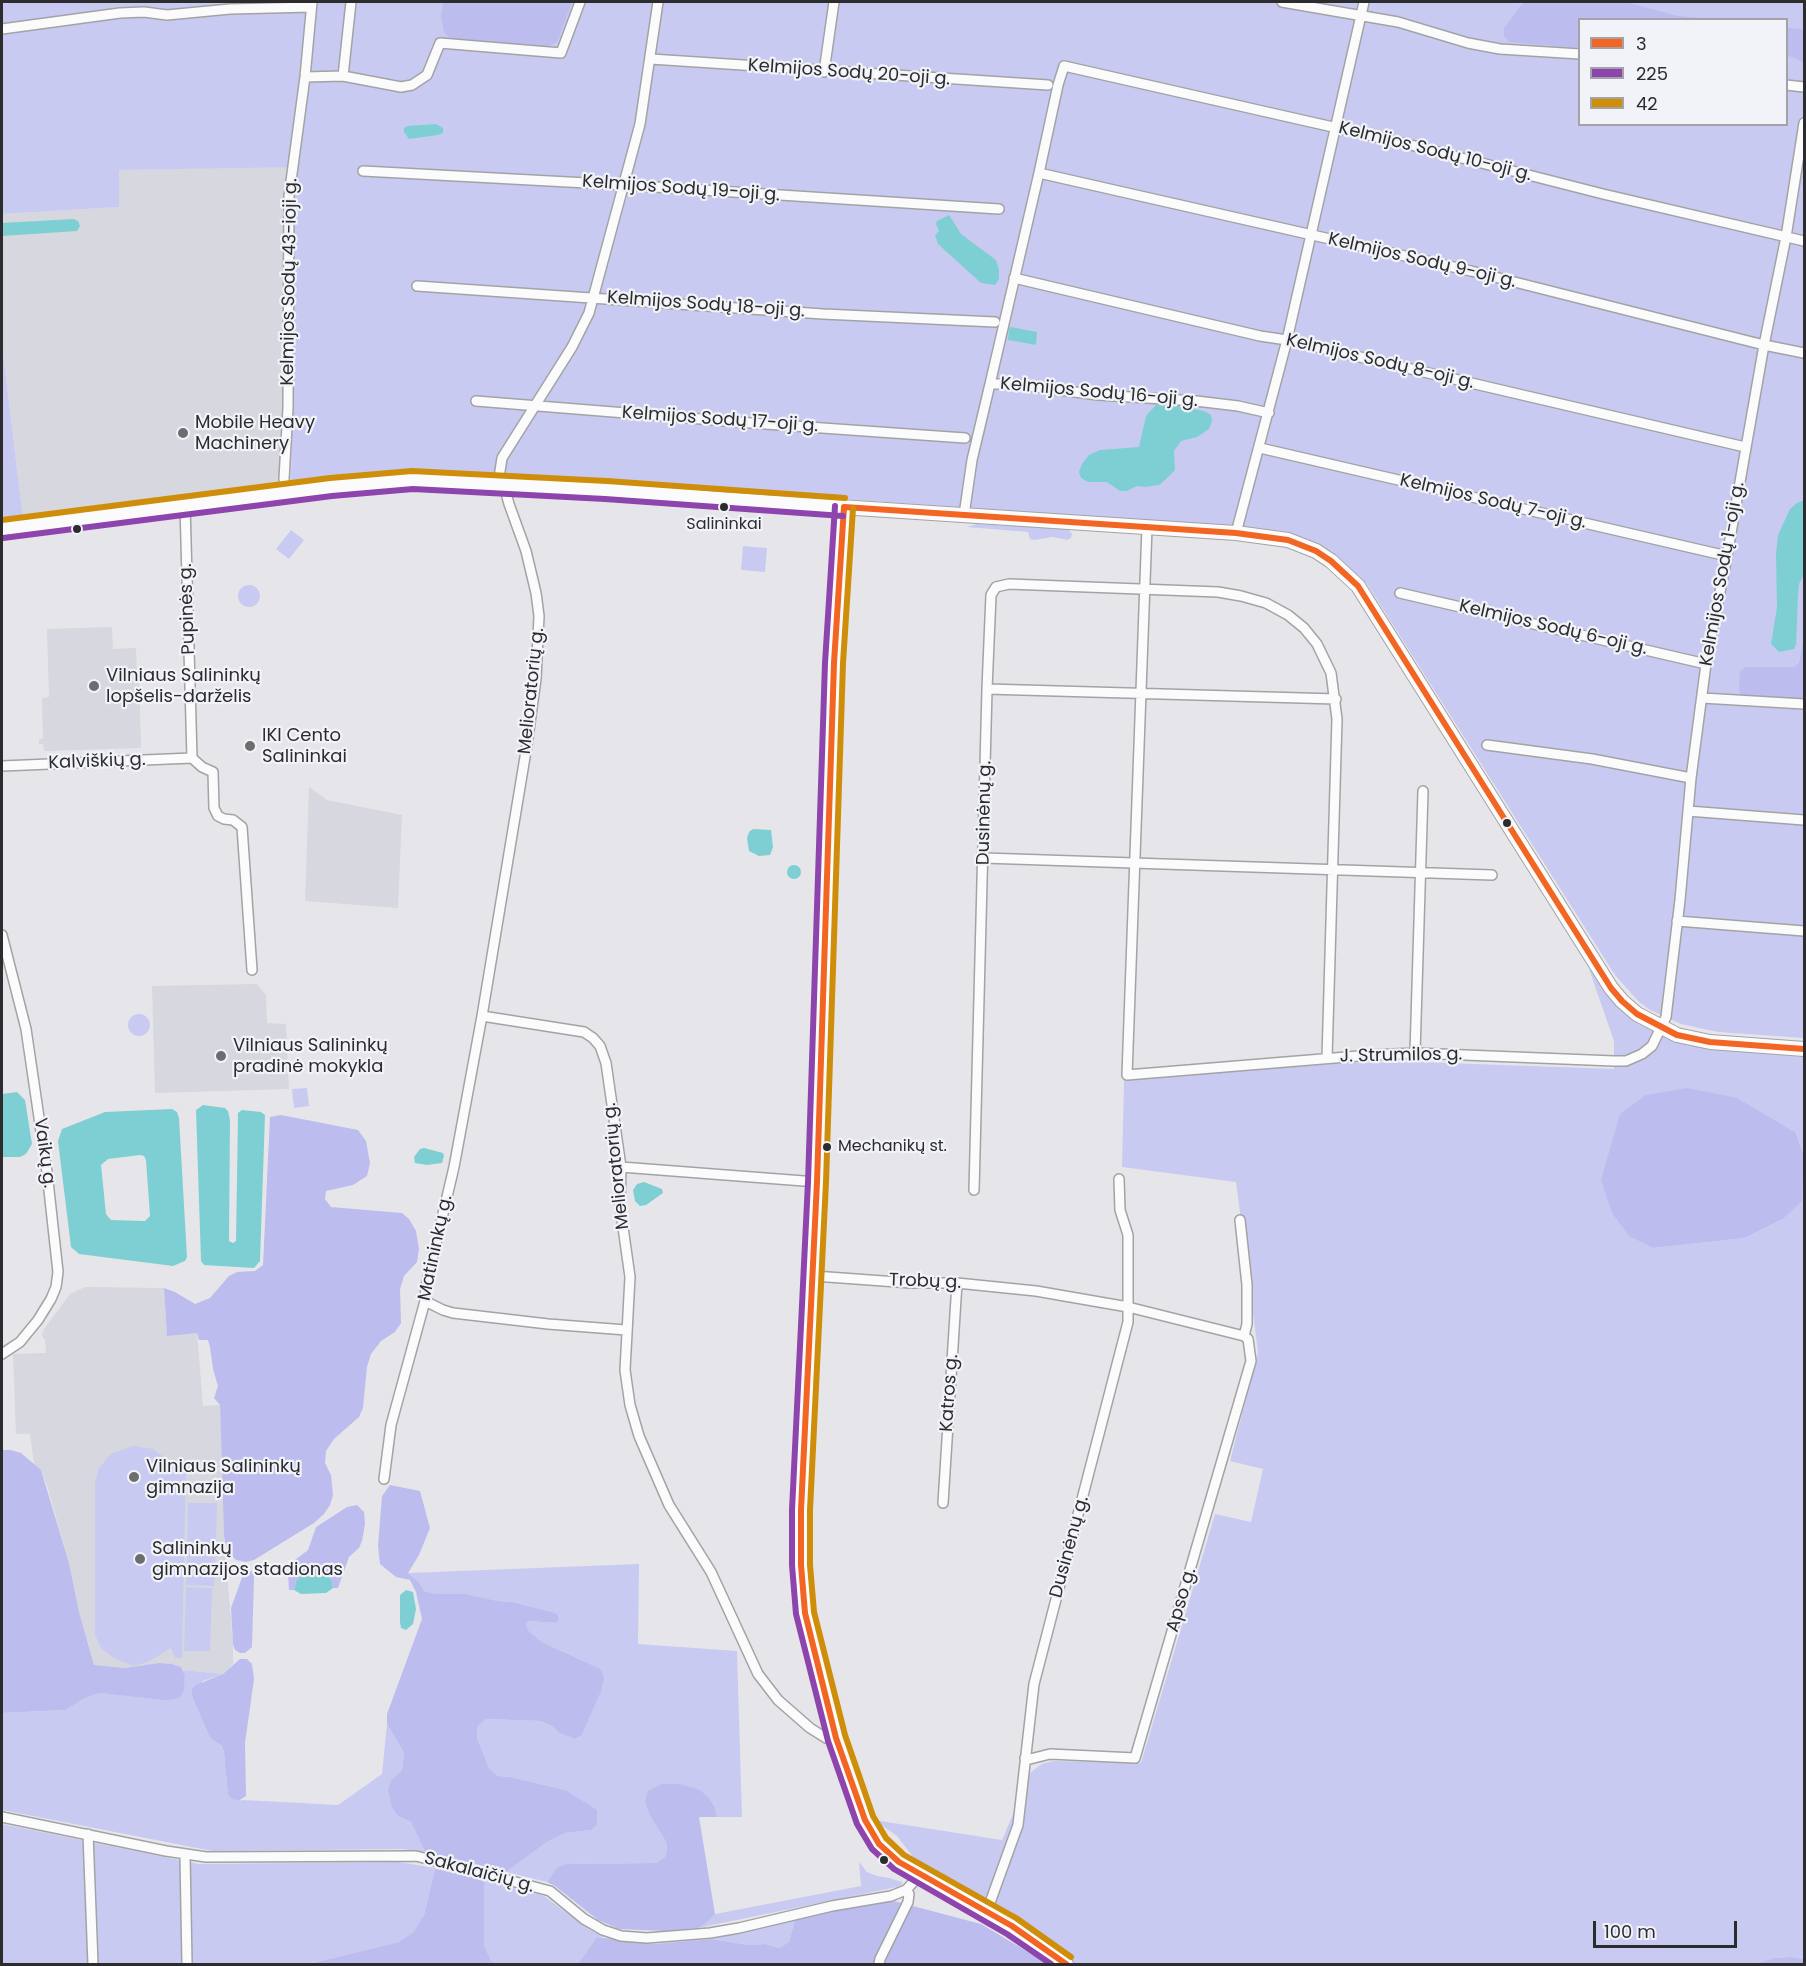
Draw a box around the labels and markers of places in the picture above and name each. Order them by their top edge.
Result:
place label: Mobile Heavy Machinery [195,412,315,454]
marker: Mobile Heavy Machinery [176,426,190,440]
marker: Salininkai [718,501,730,513]
place label: Salininkai [686,515,762,535]
unlabelled marker [71,523,83,535]
place label: Vilniaus Salininkų lopšelis-darželis [106,665,261,708]
marker: Vilniaus Salininkų lopšelis-darželis [87,679,101,693]
place label: IKI Cento Salininkai [262,725,347,768]
marker: IKI Cento Salininkai [243,739,257,753]
unlabelled marker [1501,817,1513,829]
place label: Vilniaus Salininkų pradinė mokykla [233,1035,388,1078]
marker: Vilniaus Salininkų pradinė mokykla [214,1049,228,1063]
place label: Mechanikų st. [838,1137,947,1157]
marker: Mechanikų st. [821,1141,833,1153]
place label: Vilniaus Salininkų gimnazija [146,1456,301,1498]
marker: Vilniaus Salininkų gimnazija [127,1470,141,1484]
place label: Salininkų gimnazijos stadionas [152,1538,343,1580]
marker: Salininkų gimnazijos stadionas [133,1552,147,1566]
unlabelled marker [878,1854,890,1866]

